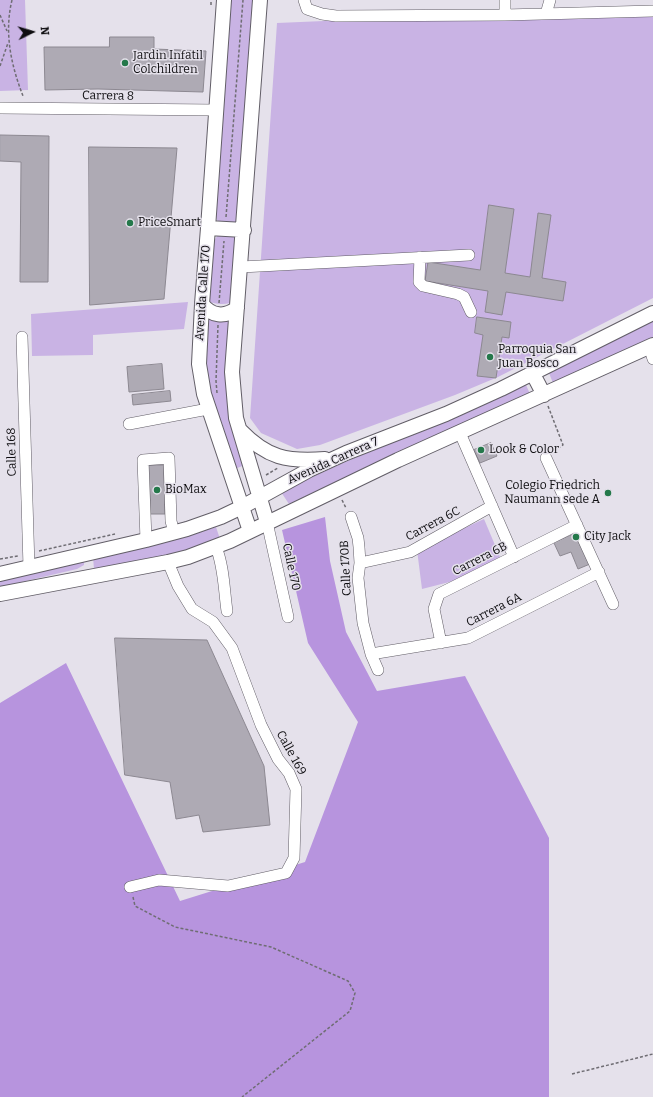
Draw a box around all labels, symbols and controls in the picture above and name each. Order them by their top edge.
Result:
north arrow [12,12,52,52]
text: N [38,26,51,36]
place label: Jardin Infatil Colchildren [133,49,203,77]
marker: Jardin Infatil Colchildren [120,58,130,68]
street label: Carrera 8 [82,88,134,104]
place label: PriceSmart [138,216,201,230]
marker: PriceSmart [125,218,135,228]
street label: Avenida Calle 170 [192,245,214,341]
place label: Parroquia San Juan Bosco [498,343,576,371]
marker: Parroquia San Juan Bosco [485,352,495,362]
street label: Calle 168 [4,427,20,477]
street label: Avenida Carrera 7 [285,434,381,488]
place label: Look & Color [489,443,559,457]
marker: Look & Color [476,445,486,455]
place label: Colegio Friedrich Naumann sede A [504,479,600,507]
place label: BioMax [165,483,207,497]
marker: BioMax [152,485,162,495]
marker: Colegio Friedrich Naumann sede A [603,488,613,498]
street label: Carrera 6C [403,504,463,544]
place label: City Jack [584,530,631,544]
marker: City Jack [571,532,581,542]
street label: Carrera 6B [450,539,510,579]
street label: Calle 170B [337,540,355,596]
street label: Calle 170 [279,542,303,592]
street label: Carrera 6A [464,590,524,630]
street label: Calle 169 [273,728,309,778]

